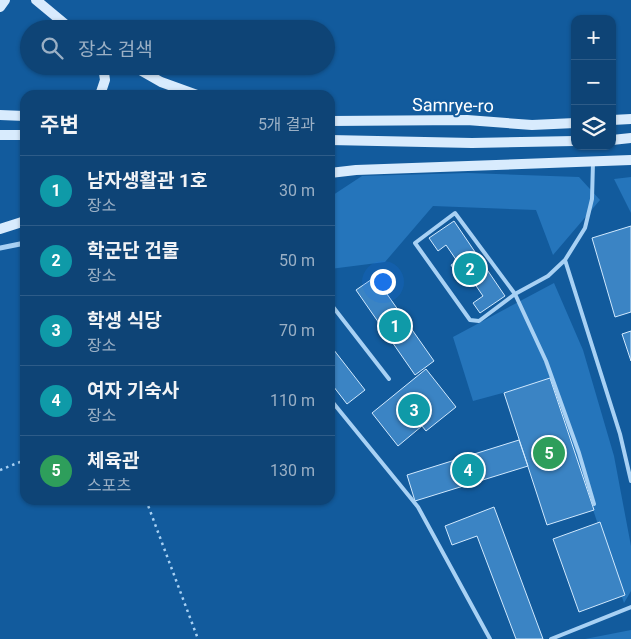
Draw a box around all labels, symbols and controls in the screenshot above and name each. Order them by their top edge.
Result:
map controls [571,15,616,150]
button: + [571,15,616,60]
search box [20,20,335,75]
icon: search [38,34,66,62]
text: 장소 검색 [78,38,153,61]
button: − [571,60,616,105]
street label: Samrye-ro [412,94,494,116]
button: layers [571,105,616,150]
text: 주변 [40,113,79,137]
text: 5개 결과 [258,115,315,134]
text: 남자생활관 1호 [87,169,208,192]
text: 1 [51,181,61,200]
text: 30 m [279,181,315,200]
text: 장소 [87,196,116,215]
text: 학군단 건물 [87,239,179,262]
pin: 2 [454,250,486,288]
text: 2 [51,251,61,270]
text: 50 m [279,251,315,270]
text: 장소 [87,266,116,285]
your location [370,269,396,295]
pin: 1 [379,307,411,345]
text: 학생 식당 [87,309,162,332]
text: 3 [51,321,61,340]
text: 70 m [279,321,315,340]
text: 장소 [87,336,116,355]
text: 여자 기숙사 [87,379,179,402]
text: 4 [51,391,61,410]
text: 110 m [270,391,315,410]
pin: 3 [398,391,430,429]
text: 장소 [87,406,116,425]
pin: 5 [533,434,565,472]
text: 체육관 [87,449,139,472]
pin: 4 [452,451,484,489]
text: 5 [51,461,61,480]
text: 130 m [270,461,315,480]
text: 스포츠 [87,476,131,495]

